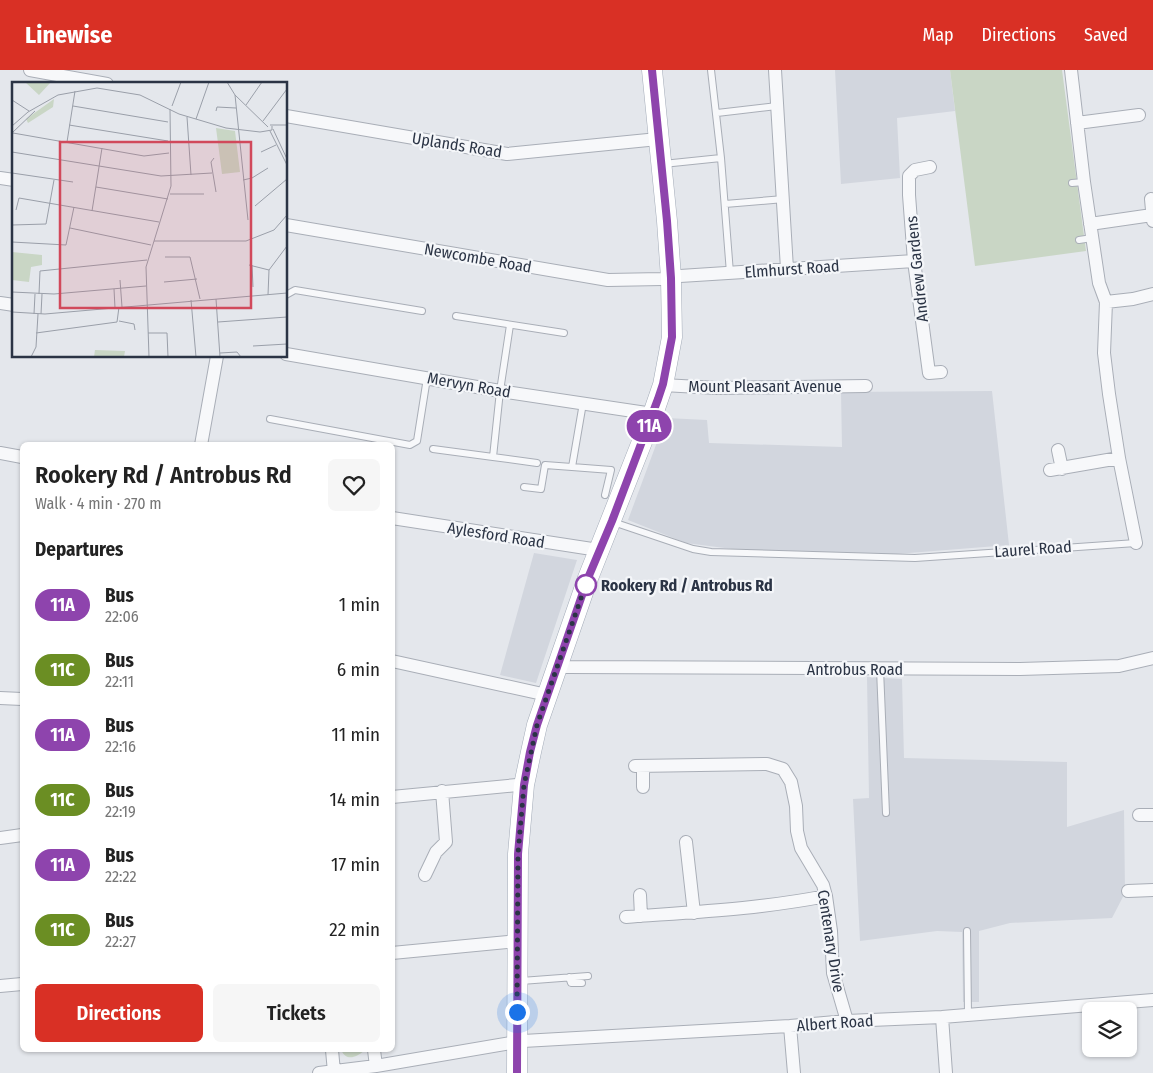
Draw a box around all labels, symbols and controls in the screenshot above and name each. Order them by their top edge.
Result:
text: Linewise [25,21,113,49]
text: Map [922,24,954,46]
text: Directions [982,24,1056,46]
text: Saved [1084,24,1128,46]
inset map [12,82,288,358]
street label: Uplands Road [411,129,503,161]
street label: Andrew Gardens [902,215,932,323]
street label: Newcombe Road [423,239,533,277]
street label: Elmhurst Road [744,256,840,282]
street label: Mervyn Road [426,368,512,402]
street label: Mount Pleasant Avenue [688,377,842,396]
line badge: 11A [620,410,678,442]
text: 11A [637,415,661,437]
button: heart [328,459,380,511]
text: Rookery Rd / Antrobus Rd [35,461,292,489]
text: Walk · 4 min · 270 m [35,494,162,513]
street label: Aylesford Road [446,518,546,552]
street label: Laurel Road [994,537,1072,561]
text: Departures [35,538,123,561]
marker: Rookery Rd / Antrobus Rd [575,574,597,596]
place label: Rookery Rd / Antrobus Rd [601,576,773,595]
text: Bus [105,584,134,607]
text: 1 min [339,593,380,616]
text: 11A [50,594,75,616]
text: 22:06 [105,607,139,626]
text: Bus [105,649,134,672]
text: 6 min [337,658,380,681]
text: 11C [50,659,75,681]
street label: Antrobus Road [807,660,903,679]
text: 22:11 [105,672,134,691]
text: Bus [105,714,134,737]
text: 11 min [332,723,380,746]
text: 11A [50,724,75,746]
text: 22:16 [105,737,136,756]
text: Bus [105,779,134,802]
text: 14 min [330,788,380,811]
text: 11C [50,789,75,811]
text: 22:19 [105,802,136,821]
text: Bus [105,844,134,867]
text: 17 min [331,853,380,876]
text: 11A [50,854,75,876]
text: 22:22 [105,867,137,886]
street label: Centenary Drive [814,888,849,994]
text: Bus [105,909,134,932]
text: 22 min [329,918,380,941]
text: 11C [50,919,75,941]
text: 22:27 [105,932,136,951]
button: Directions [35,984,203,1042]
button: Tickets [213,984,380,1042]
your location [505,1000,530,1025]
map controls [1082,1002,1137,1057]
button: layers [1082,1002,1137,1057]
street label: Albert Road [796,1011,874,1035]

